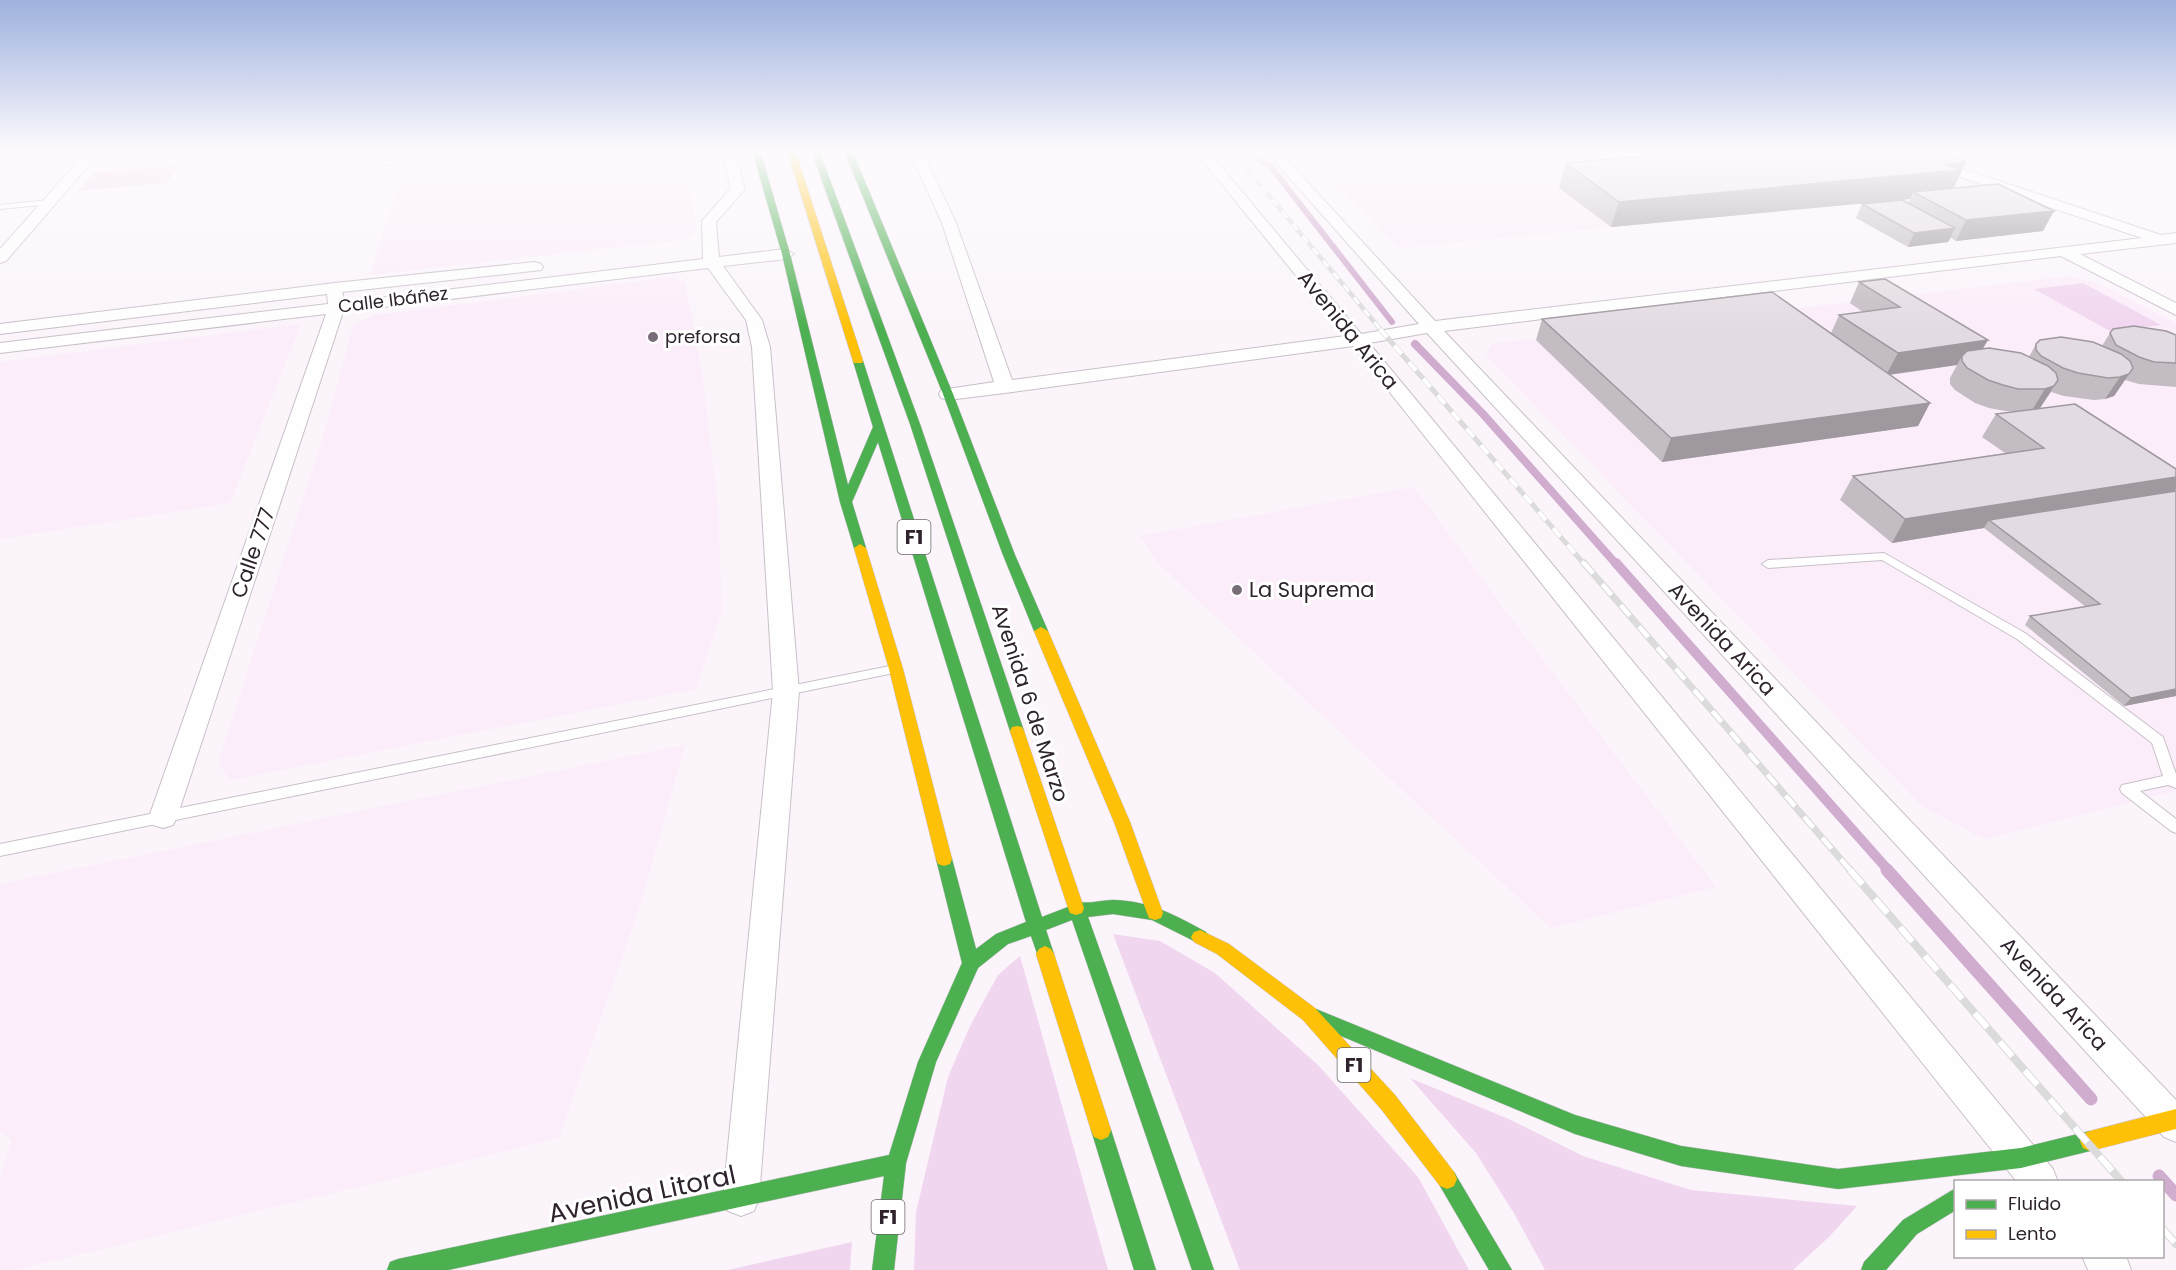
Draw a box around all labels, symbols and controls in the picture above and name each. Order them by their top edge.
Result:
street label: Avenida Arica [1291,264,1405,395]
street label: Calle Ibáñez [337,280,449,319]
place label: preforsa [665,324,741,349]
marker: preforsa [646,330,660,344]
street label: Calle 777 [224,504,282,602]
road number: F1 [898,520,930,554]
place label: La Suprema [1249,575,1375,604]
street label: Avenida Arica [1662,576,1783,702]
marker: La Suprema [1230,583,1244,597]
street label: Avenida 6 de Marzo [985,600,1076,805]
street label: Avenida Arica [1994,931,2115,1057]
road number: F1 [1338,1048,1370,1082]
street label: Avenida Litoral [545,1157,739,1231]
legend [1954,1180,2164,1258]
text: Fluido [2008,1191,2061,1216]
road number: F1 [872,1200,904,1234]
text: Lento [2008,1221,2057,1246]

